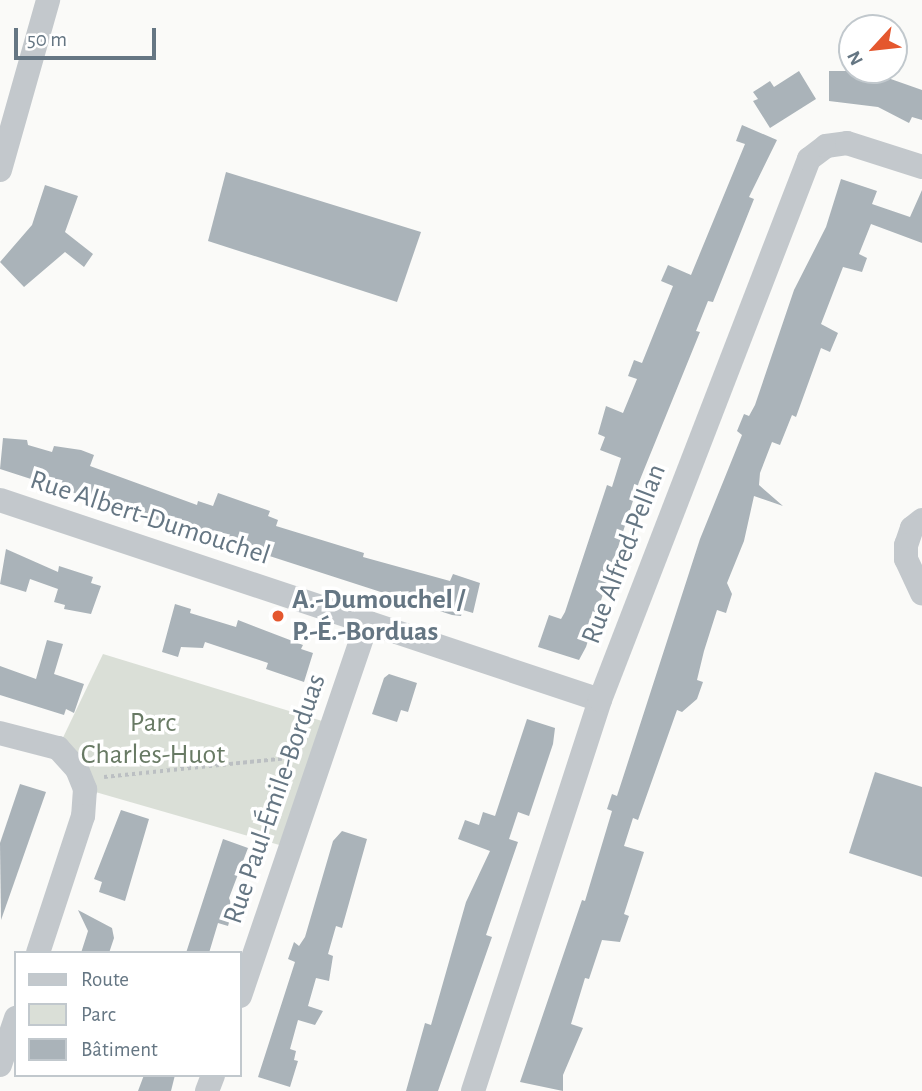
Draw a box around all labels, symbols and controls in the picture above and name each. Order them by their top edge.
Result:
scale bar [18,14,159,58]
north arrow [838,14,908,84]
text: 50 m [27,29,67,50]
text: N [844,48,867,68]
street label: Rue Alfred-Pellan [574,459,674,649]
street label: Rue Albert-Dumouchel [26,463,274,573]
place label: A.-Dumouchel / P.-É.-Borduas [292,583,465,649]
marker: A.-Dumouchel / P.-É.-Borduas [270,608,286,624]
street label: Rue Paul-Émile-Borduas [217,670,333,928]
park label: Parc Charles-Huot [81,706,225,772]
legend [14,951,242,1077]
text: Route [81,969,129,990]
text: Parc [81,1004,116,1025]
text: Bâtiment [81,1039,158,1060]

